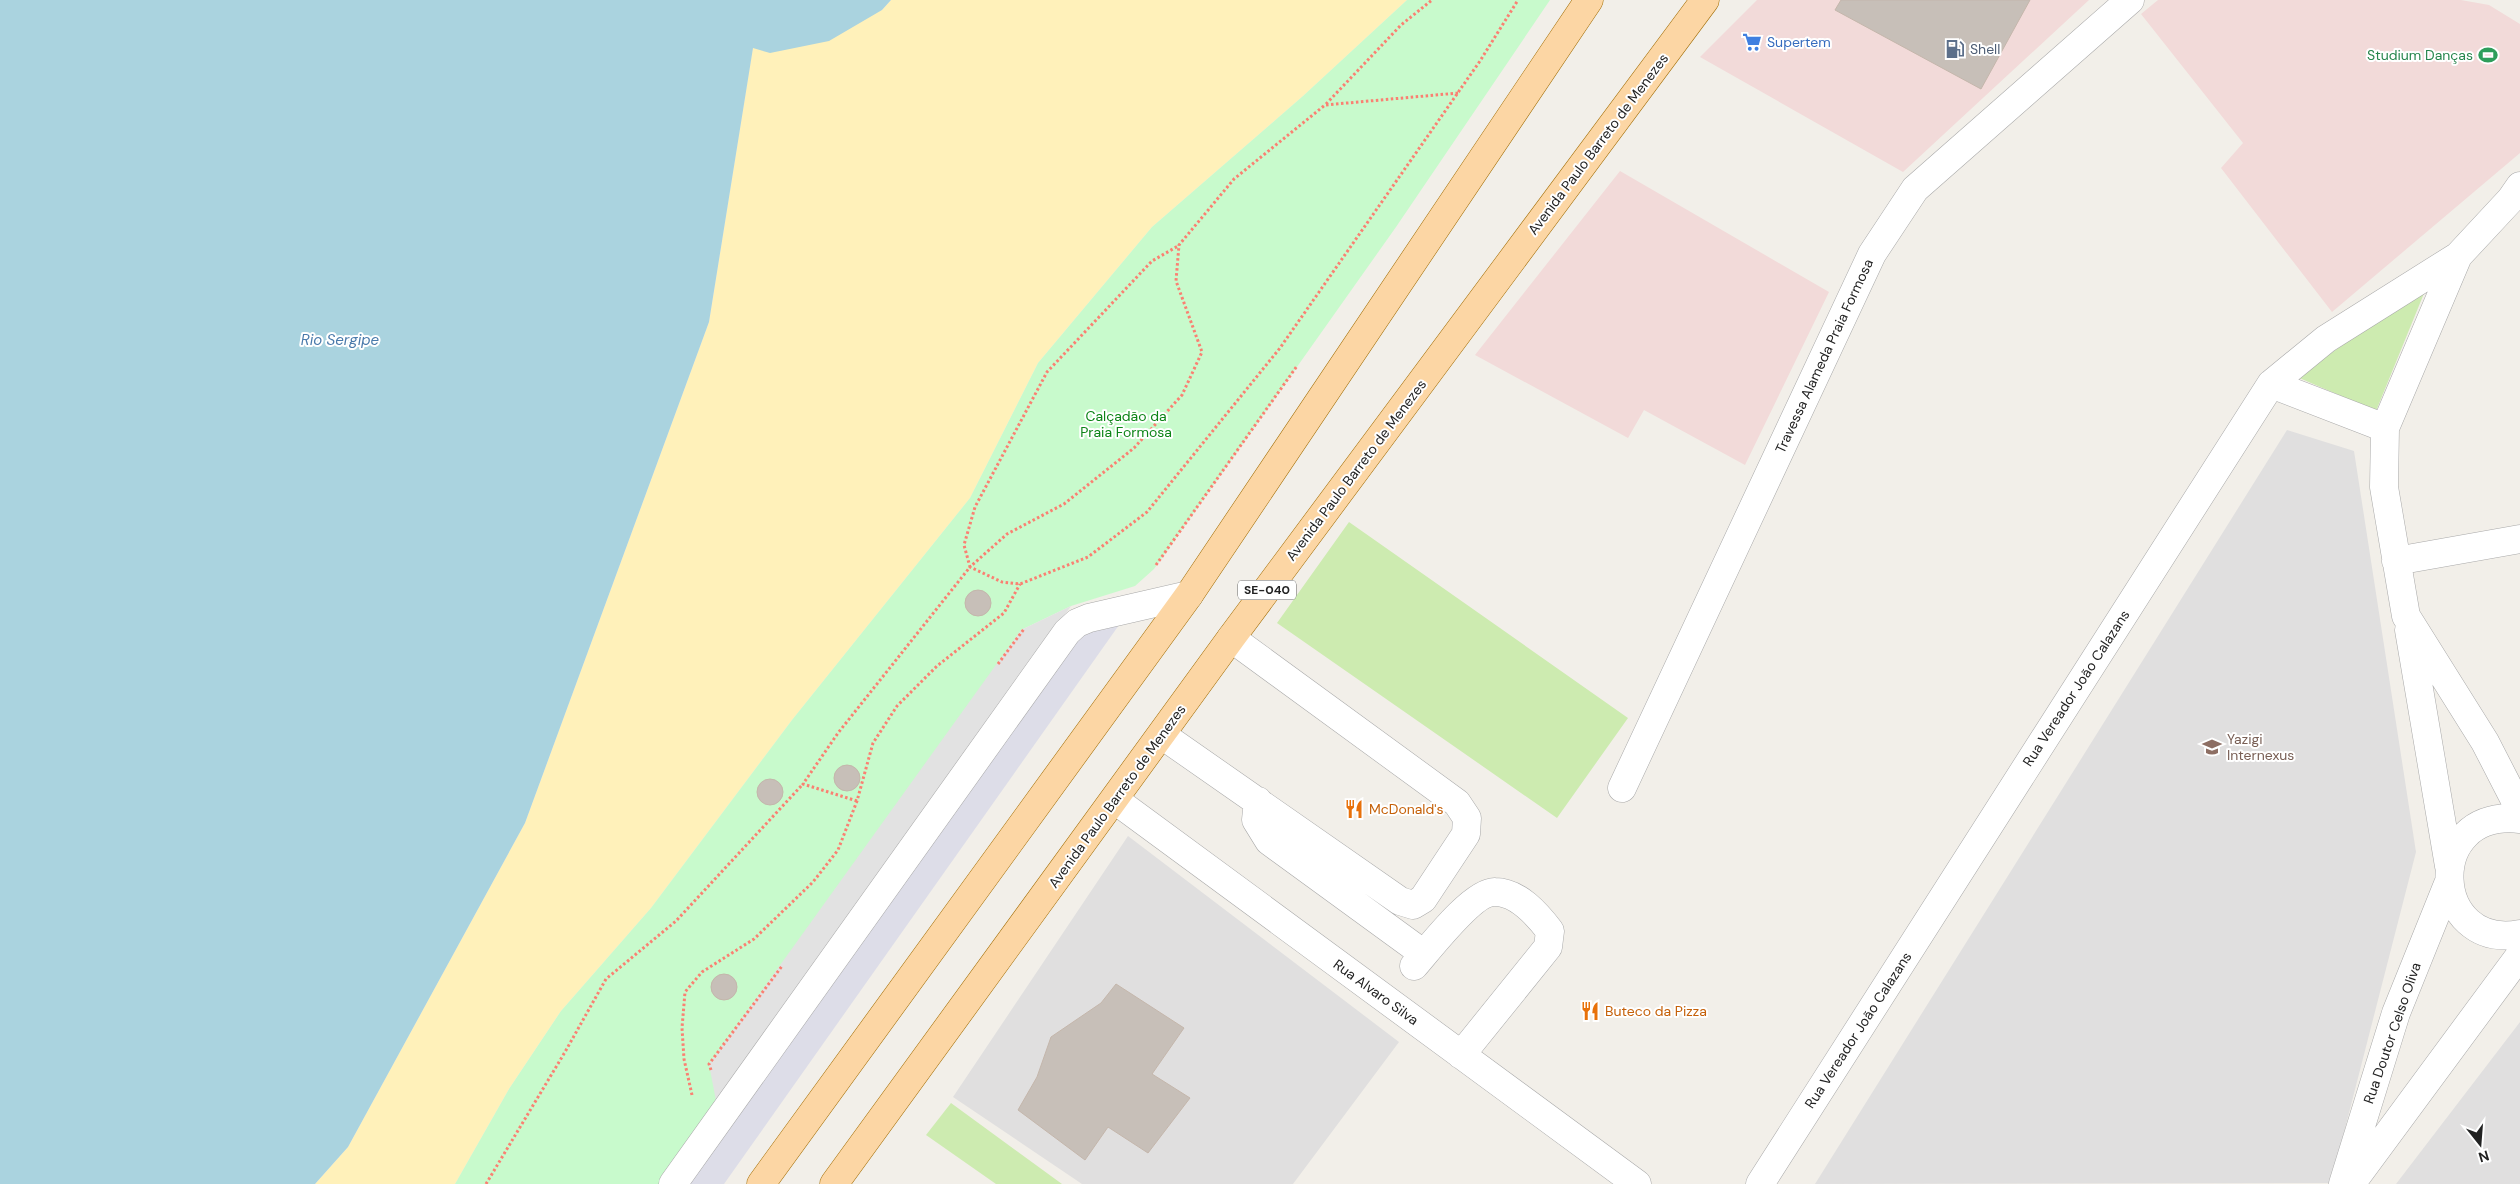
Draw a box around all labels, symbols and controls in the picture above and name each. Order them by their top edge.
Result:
supermarket icon: Supertem [1741,31,1763,53]
place label: Supertem [1767,33,1831,51]
fuel station icon: Shell [1944,38,1966,60]
place label: Shell [1970,40,2000,58]
sports icon: Studium Danças [2477,44,2499,66]
place label: Studium Danças [2367,46,2473,64]
street label: Avenida Paulo Barreto de Menezes [1524,50,1672,238]
street label: Travessa Alameda Praia Formosa [1771,256,1877,456]
water label: Rio Sergipe [301,330,380,350]
street label: Avenida Paulo Barreto de Menezes [1282,376,1430,564]
park label: Calçadão da Praia Formosa [1080,407,1172,441]
road number: SE-040 [1238,580,1296,600]
street label: Rua Vereador João Calazans [2019,606,2133,770]
street label: Avenida Paulo Barreto de Menezes [1044,701,1190,891]
place label: Yazigi Internexus [2227,730,2294,764]
school or university icon: Yazigi Internexus [2201,736,2223,758]
restaurant icon: McDonald's [1343,798,1365,820]
place label: McDonald's [1369,800,1444,818]
street label: Rua Vereador João Calazans [1801,948,1915,1112]
street label: Rua Alvaro Silva [1330,955,1422,1029]
street label: Rua Doutor Celso Oliva [2359,960,2425,1106]
restaurant icon: Buteco da Pizza [1579,1000,1601,1022]
place label: Buteco da Pizza [1605,1002,1707,1020]
north arrow [2455,1119,2505,1169]
text: N [2476,1146,2491,1167]

